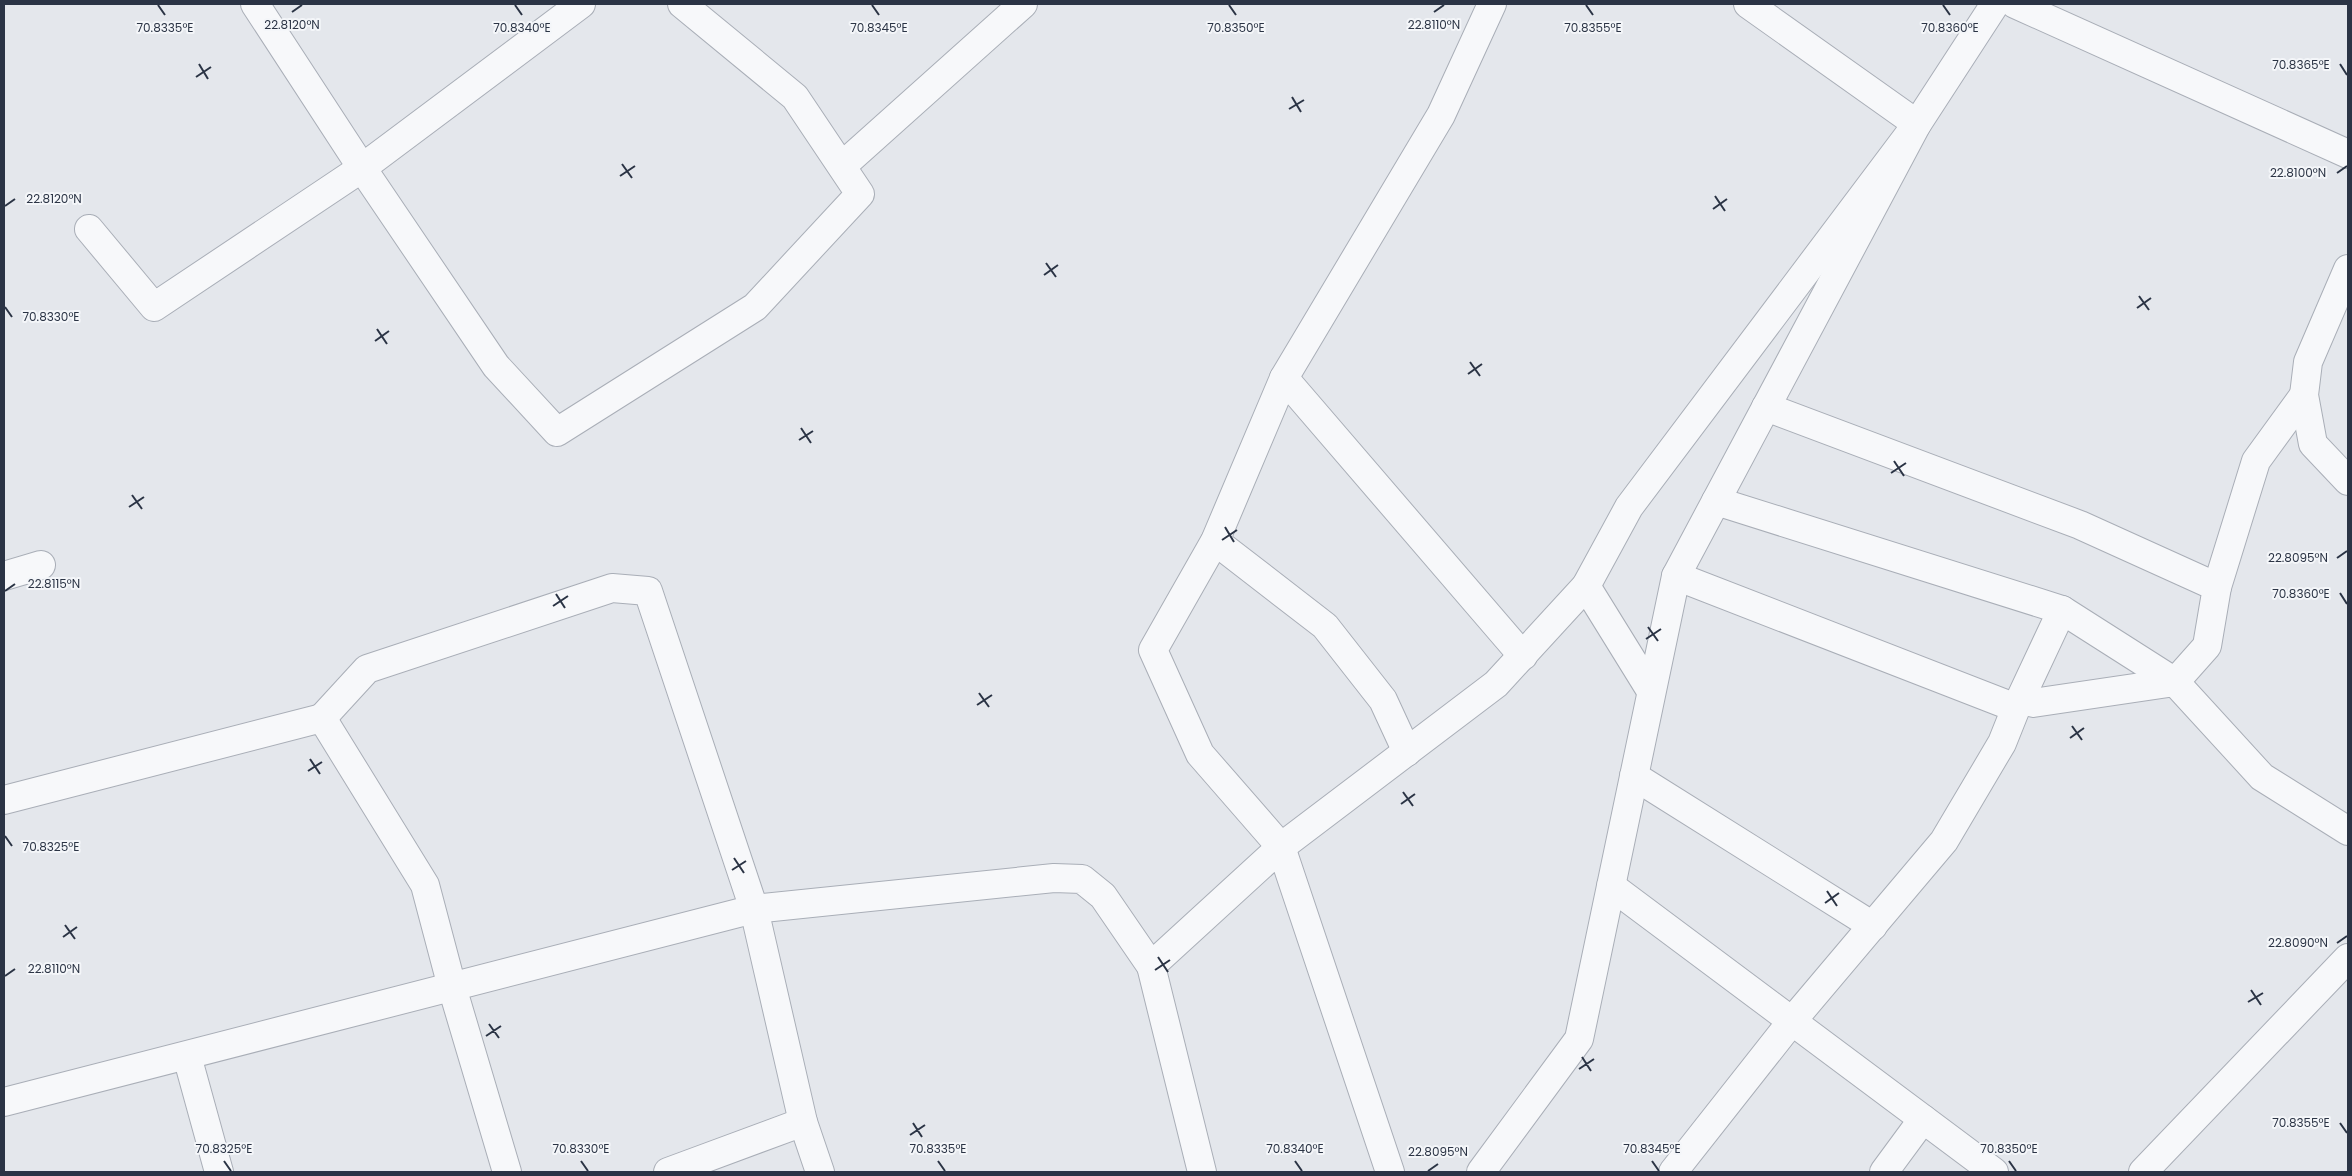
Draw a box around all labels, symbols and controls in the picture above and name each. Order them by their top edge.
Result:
text: 22.8120°N [264,16,320,33]
text: 22.8110°N [1408,16,1460,33]
text: 70.8335°E [137,19,193,36]
text: 70.8340°E [493,19,551,36]
text: 70.8345°E [850,19,908,36]
text: 70.8350°E [1207,19,1265,36]
text: 70.8355°E [1564,19,1622,36]
text: 70.8360°E [1921,19,1979,36]
text: 70.8365°E [2272,56,2330,73]
text: 22.8100°N [2270,164,2326,181]
text: 22.8120°N [26,190,82,207]
text: 70.8330°E [23,308,79,325]
text: 22.8095°N [2268,549,2328,566]
text: 22.8115°N [28,575,80,592]
text: 70.8360°E [2272,585,2330,602]
text: 70.8325°E [23,838,79,855]
text: 22.8090°N [2268,934,2328,951]
text: 22.8110°N [28,960,80,977]
text: 70.8355°E [2272,1114,2330,1131]
text: 70.8325°E [196,1140,252,1157]
text: 70.8330°E [553,1140,609,1157]
text: 70.8335°E [910,1140,966,1157]
text: 70.8340°E [1266,1140,1324,1157]
text: 70.8345°E [1623,1140,1681,1157]
text: 70.8350°E [1980,1140,2038,1157]
text: 22.8095°N [1408,1143,1468,1160]

